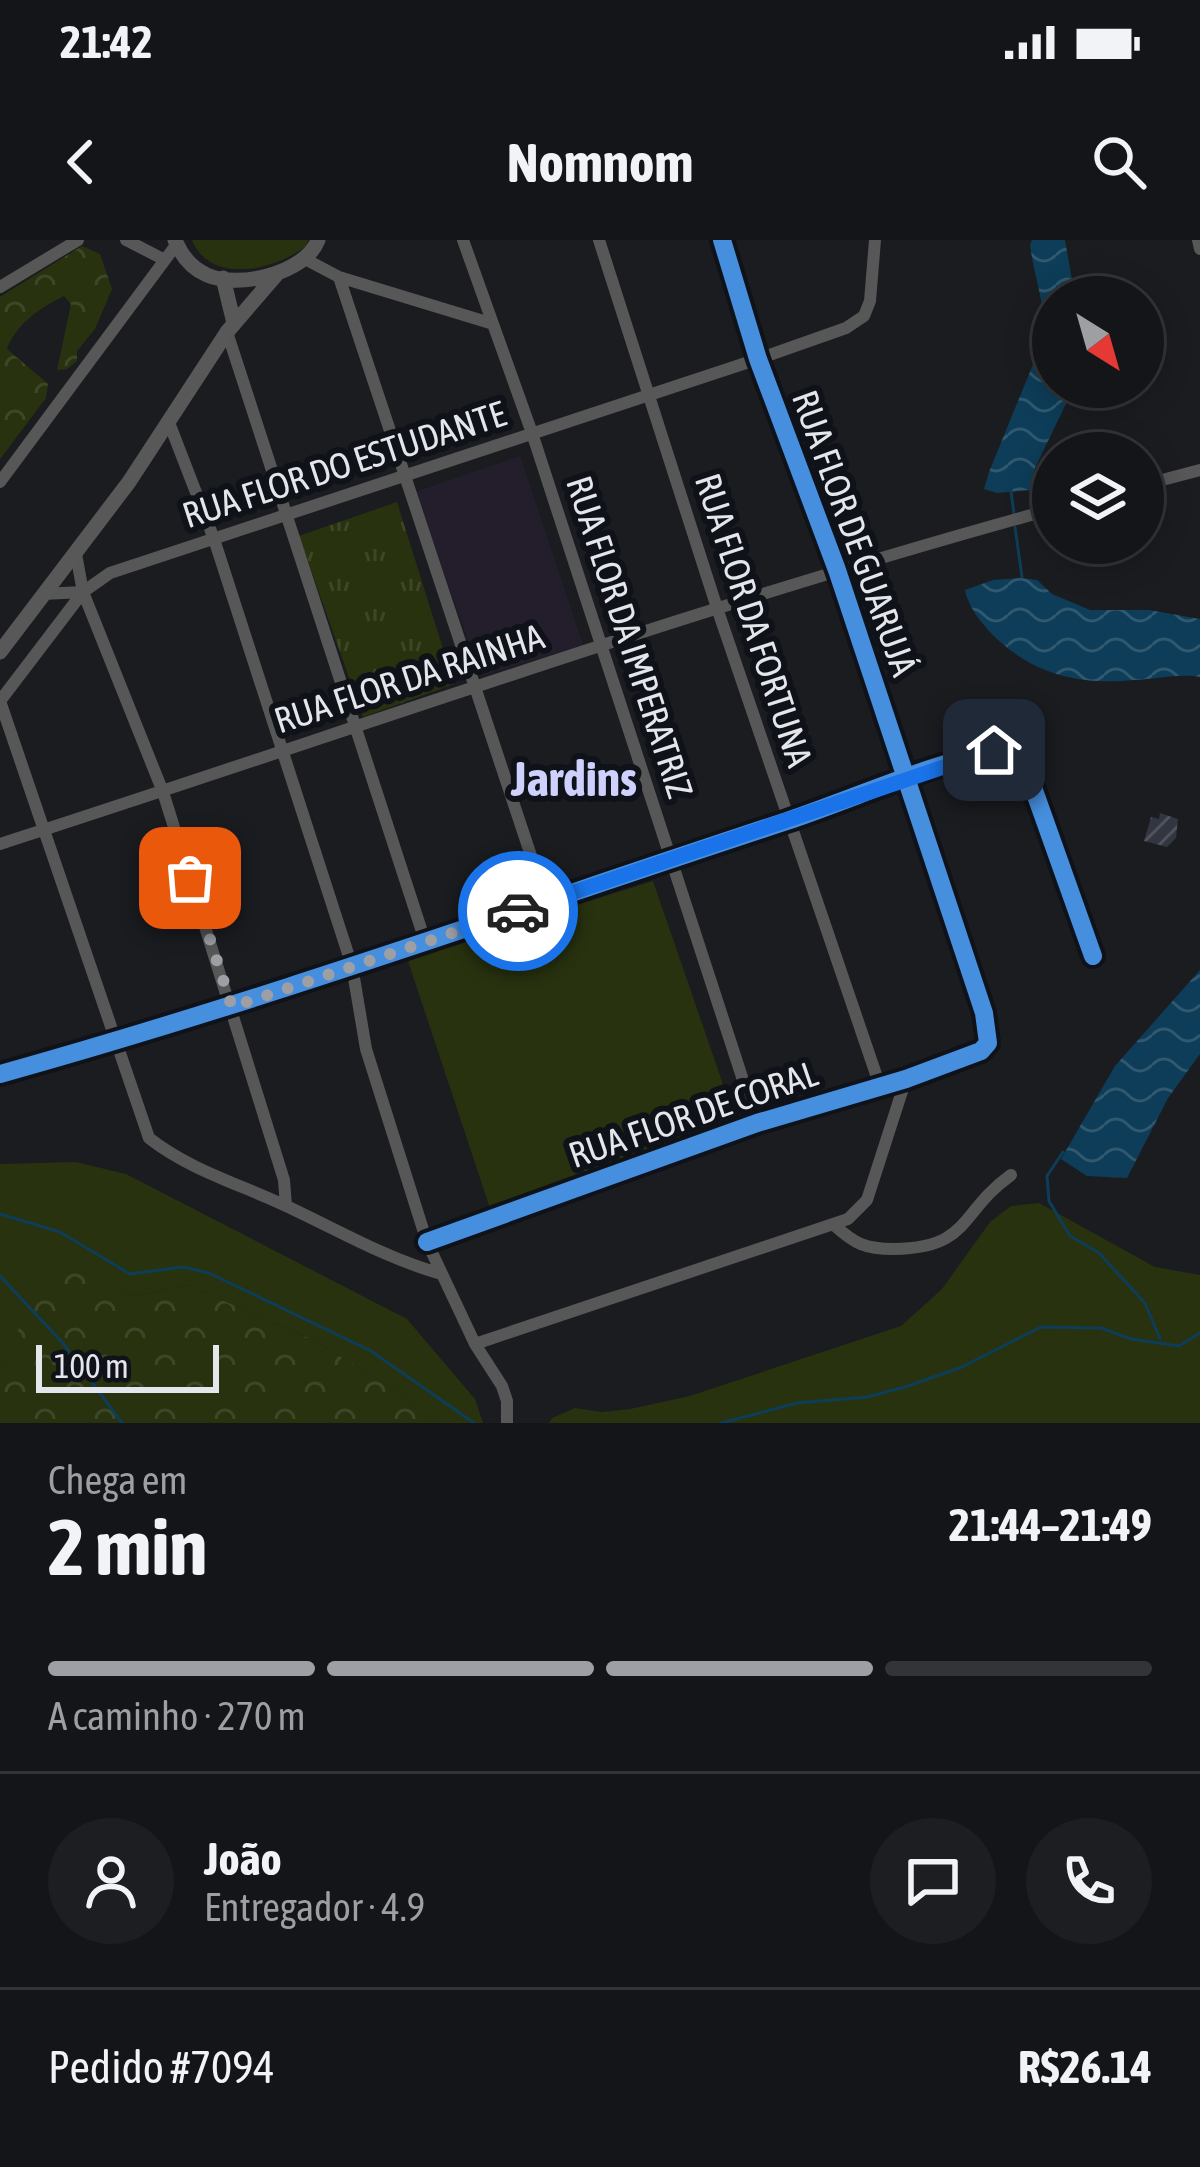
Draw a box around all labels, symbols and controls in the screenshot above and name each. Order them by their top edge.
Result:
text: 21:42 [60,16,153,68]
icon: back [48,129,114,195]
icon: search [1086,129,1152,195]
text: Nomnom [507,132,693,193]
north arrow [1032,276,1164,408]
map controls [1032,276,1164,564]
street label: RUA FLOR DE GUARUJÁ [784,385,926,682]
street label: RUA FLOR DO ESTUDANTE [177,392,511,536]
button: layers [1032,432,1164,564]
street label: RUA FLOR DA FORTUNA [687,468,821,772]
street label: RUA FLOR DA IMPERATRIZ [558,471,702,803]
street label: RUA FLOR DA RAINHA [269,615,549,741]
pin [943,699,1045,801]
icon: home [961,717,1027,783]
district label: Jardins [510,751,637,806]
pin [139,827,241,929]
icon: bag [157,845,223,911]
courier [458,851,578,971]
icon: car [485,878,551,944]
street label: RUA FLOR DE CORAL [563,1052,823,1176]
scale bar [36,1339,219,1392]
text: 100 m [54,1347,129,1385]
text: Chega em [48,1458,187,1502]
text: 21:44–21:49 [949,1499,1152,1551]
text: 2 min [48,1502,207,1592]
text: A caminho · 270 m [48,1694,306,1738]
button: person [48,1818,174,1944]
button: chat [870,1818,996,1944]
button: phone [1026,1818,1152,1944]
text: João [204,1833,282,1885]
text: Entregador · 4.9 [204,1885,425,1929]
text: Pedido #7094 [48,2041,275,2093]
text: R$26.14 [1018,2041,1152,2093]

